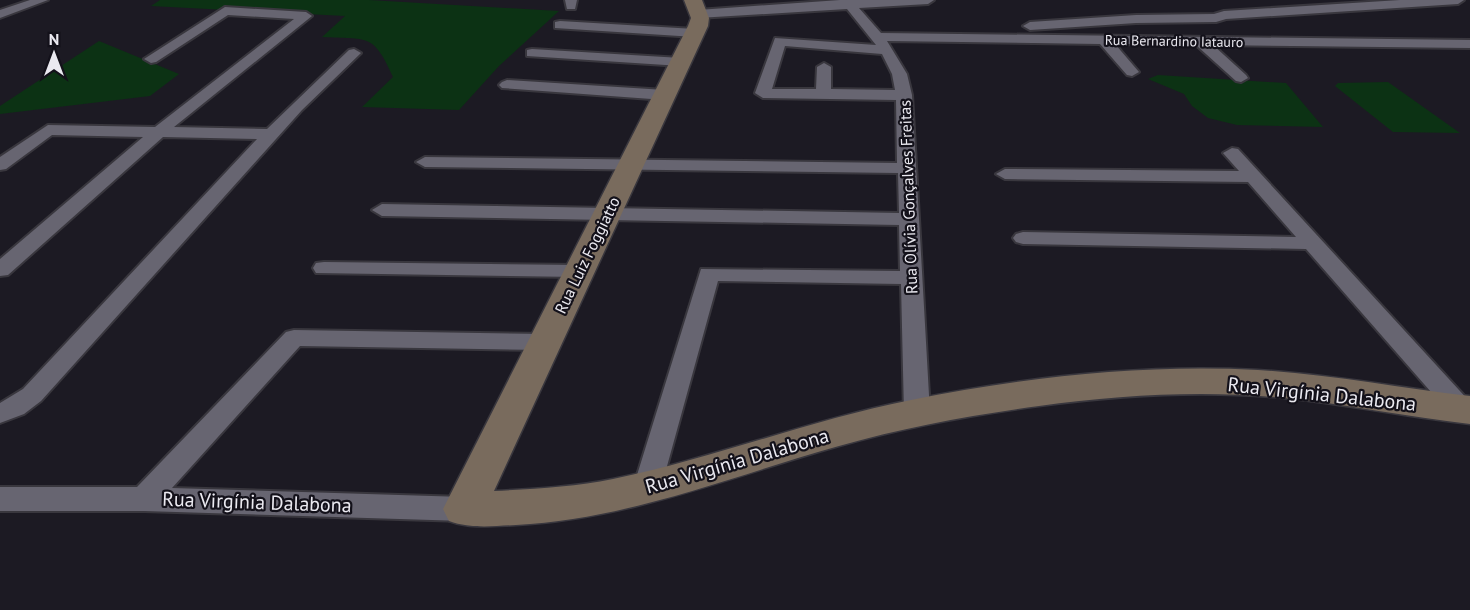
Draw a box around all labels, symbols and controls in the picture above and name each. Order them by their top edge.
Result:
north arrow [24,24,84,84]
text: N [49,29,59,49]
street label: Rua Bernardino Iatauro [1105,31,1243,51]
street label: Rua Olívia Gonçalves Freitas [895,99,921,294]
street label: Rua Luiz Foggiatto [550,193,624,317]
street label: Rua Virgínia Dalabona [1226,371,1418,417]
street label: Rua Virgínia Dalabona [642,422,832,500]
street label: Rua Virgínia Dalabona [162,486,352,518]

